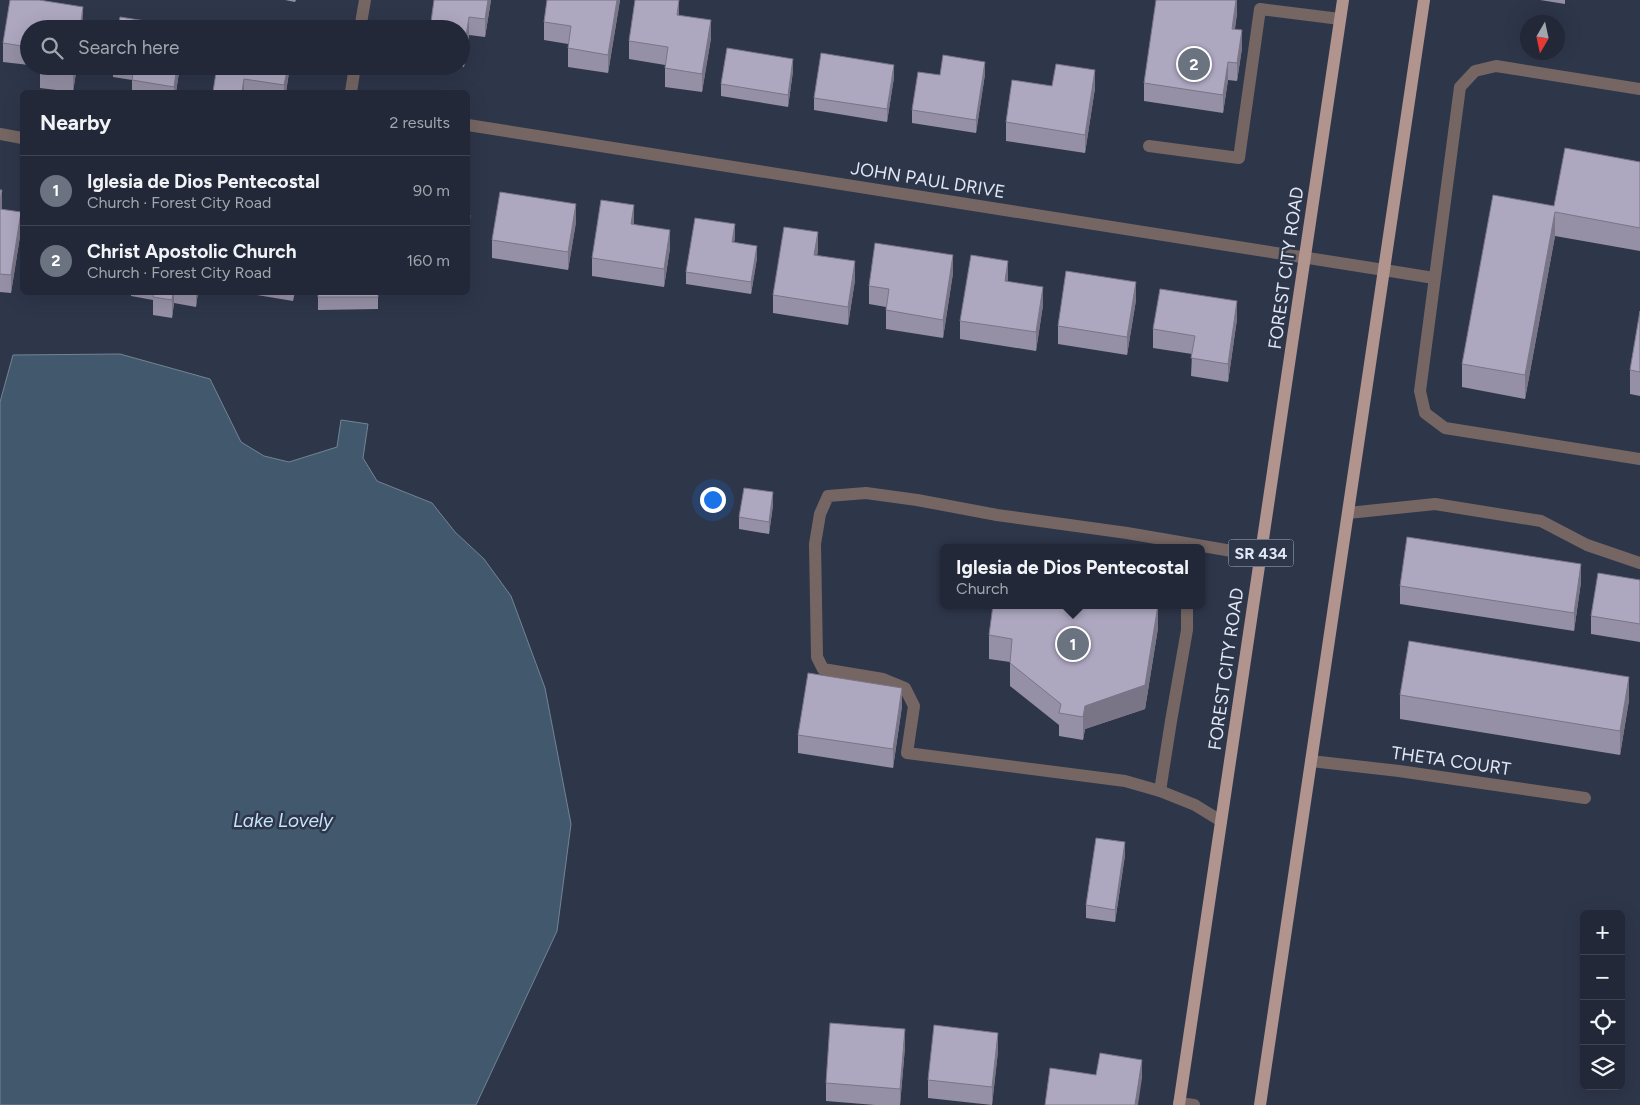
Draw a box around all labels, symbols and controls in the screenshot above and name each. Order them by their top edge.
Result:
north arrow [1520,15,1565,60]
search box [20,20,470,75]
icon: search [38,34,66,62]
text: Search here [78,36,180,59]
pin: 2 [1178,45,1210,83]
text: Nearby [40,110,111,135]
text: 2 results [390,113,450,132]
street label: JOHN PAUL DRIVE [849,157,1007,203]
text: Iglesia de Dios Pentecostal [87,170,320,193]
text: 1 [53,181,59,200]
text: 90 m [413,181,450,200]
street label: FOREST CITY ROAD [1264,185,1308,351]
text: Church · Forest City Road [87,193,271,212]
text: Christ Apostolic Church [87,240,297,263]
text: 2 [51,251,61,270]
text: 160 m [407,251,450,270]
text: Church · Forest City Road [87,263,271,282]
your location [700,487,726,513]
road number: SR 434 [1228,540,1294,566]
popup [940,544,1205,609]
text: Iglesia de Dios Pentecostal [956,556,1189,579]
text: Church [956,579,1009,598]
street label: FOREST CITY ROAD [1204,586,1248,752]
pin: 1 [1057,625,1089,663]
street label: THETA COURT [1390,742,1512,780]
water label: Lake Lovely [233,809,334,832]
map controls [1580,910,1625,1090]
button: + [1580,910,1625,955]
button: − [1580,955,1625,1000]
button: locate [1580,1000,1625,1045]
button: layers [1580,1045,1625,1090]

